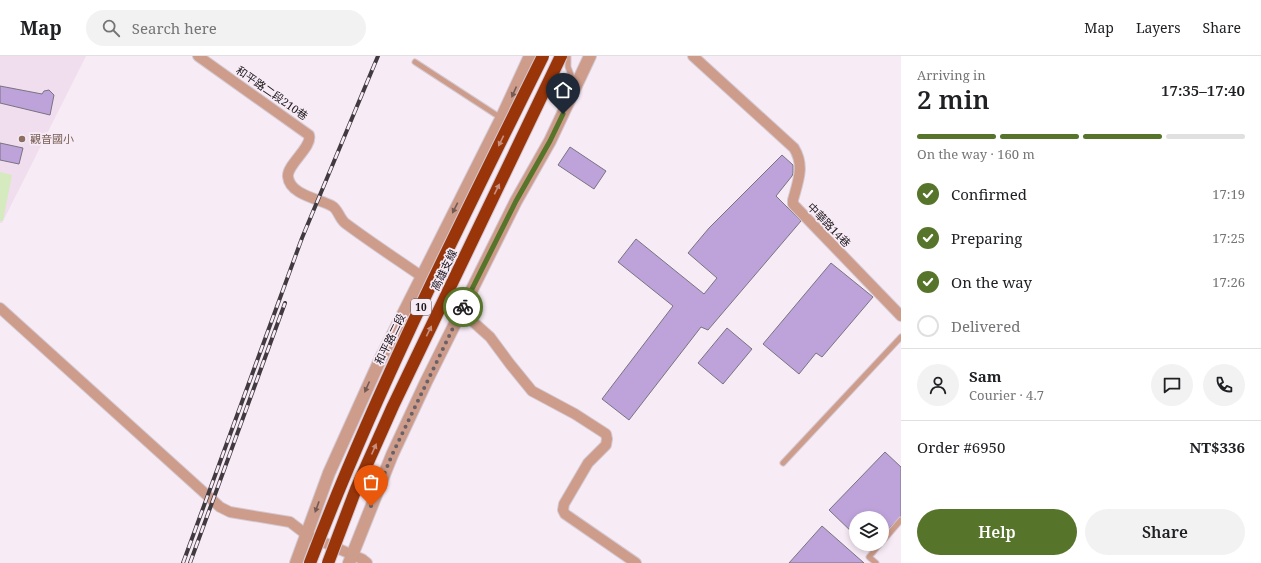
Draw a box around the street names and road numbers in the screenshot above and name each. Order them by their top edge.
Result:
street label: 和平路二段210巷 [233,62,311,123]
street label: 中華路14巷 [804,199,854,250]
street label: 高雄支線 [427,247,460,293]
road number: 10 [411,299,431,315]
street label: 和平路二段 [371,311,408,367]

